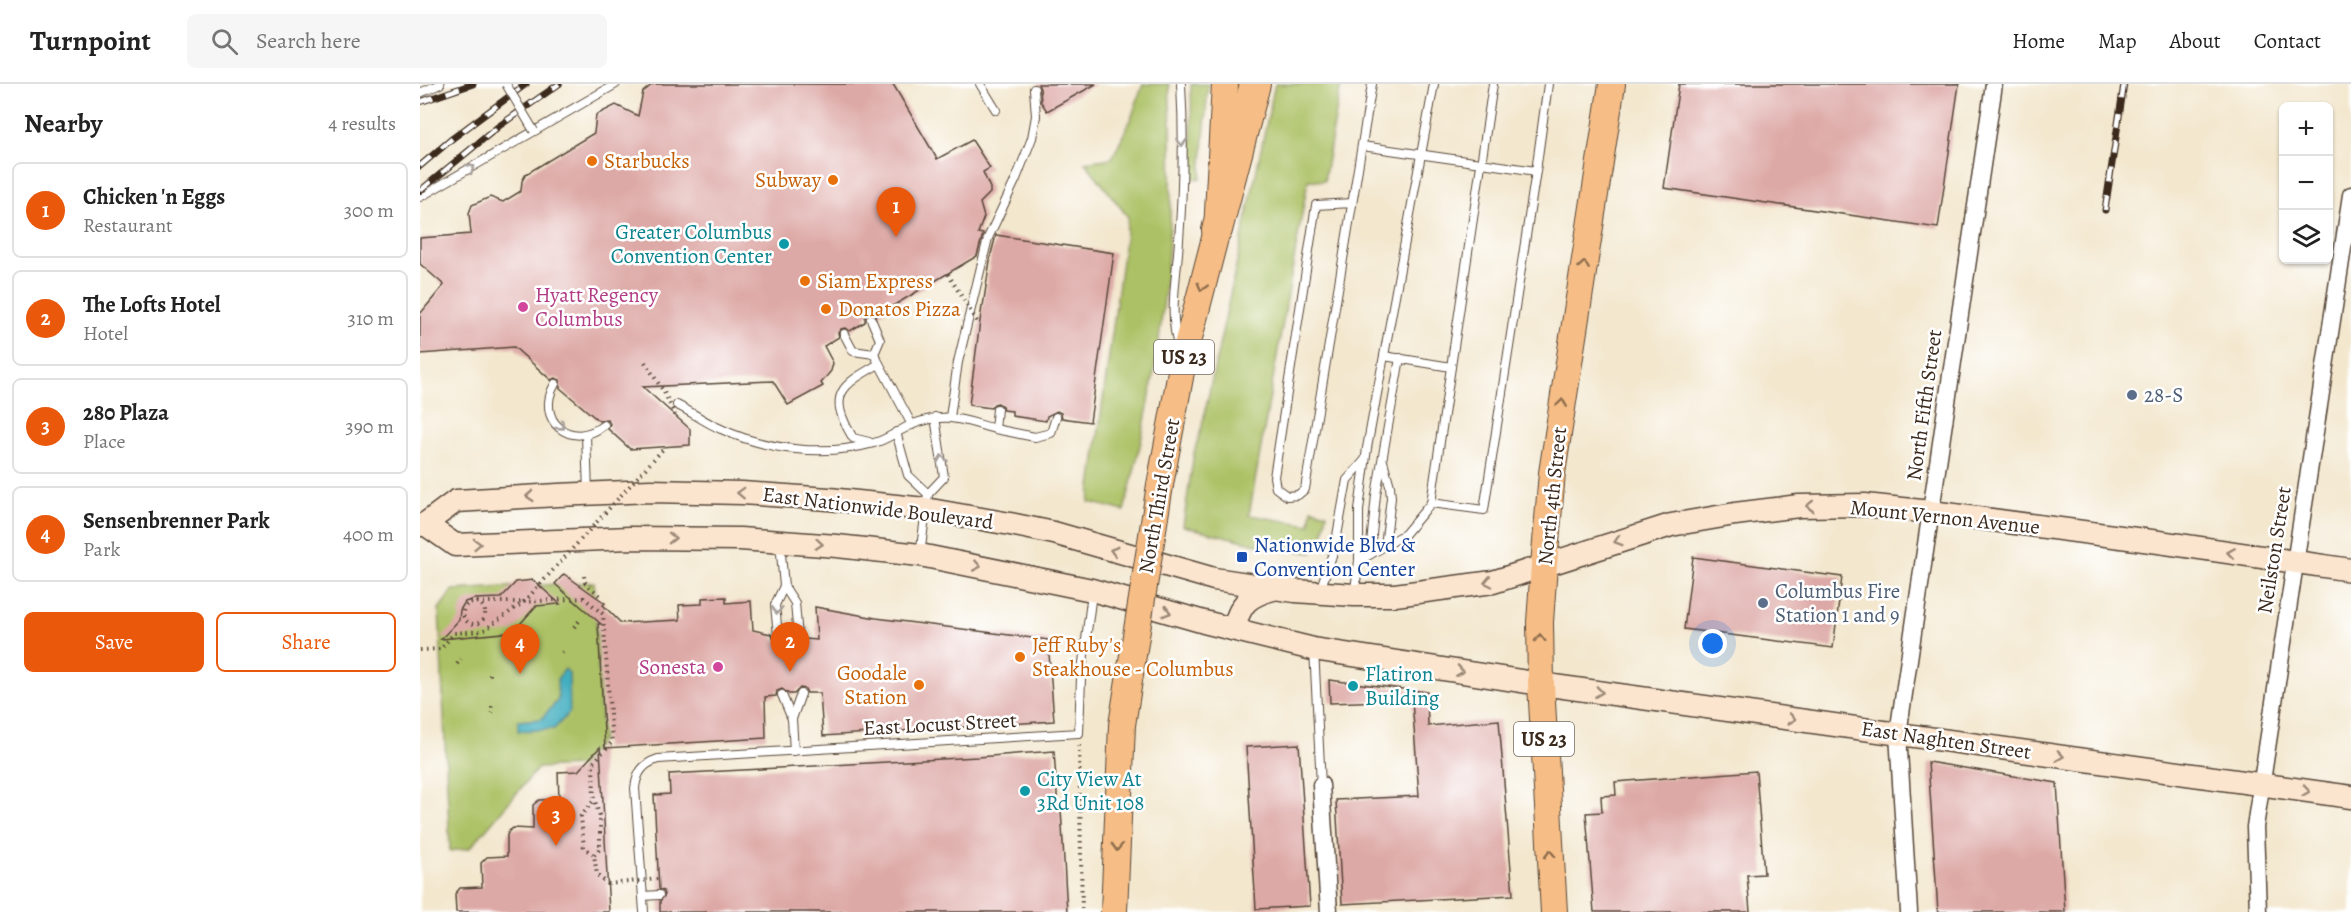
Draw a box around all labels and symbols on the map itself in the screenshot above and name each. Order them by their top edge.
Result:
one-way arrow [1176,138,1189,147]
place label: Starbucks [604,147,690,175]
marker: Starbucks [585,154,599,168]
one-way arrow [465,164,475,175]
place label: Subway [755,166,822,194]
marker: Subway [826,173,840,187]
pin: 1 [876,188,916,237]
place label: Greater Columbus Convention Center [611,218,772,270]
marker: Greater Columbus Convention Center [777,237,791,251]
one-way arrow [1577,260,1590,270]
place label: Siam Express [817,267,933,295]
marker: Siam Express [798,274,812,288]
place label: Hyatt Regency Columbus [535,281,659,333]
one-way arrow [1197,282,1210,292]
place label: Donatos Pizza [838,295,961,323]
marker: Hyatt Regency Columbus [516,300,530,314]
marker: Donatos Pizza [819,302,833,316]
street label: North Fifth Street [1900,328,1948,482]
road number: US 23 [1154,340,1214,374]
place label: 28-S [2144,381,2183,409]
marker: 28-S [2125,388,2139,402]
one-way arrow [1556,398,1568,407]
street label: North Third Street [1132,416,1186,576]
one-way arrow [554,419,565,430]
street label: North 4th Street [1531,425,1573,567]
one-way arrow [936,454,948,463]
street label: East Nationwide Boulevard [761,480,996,536]
street label: Neilston Street [2250,484,2298,616]
one-way arrow [737,487,746,500]
one-way arrow [525,490,534,503]
street label: Mount Vernon Avenue [1849,493,2041,541]
one-way arrow [1805,500,1814,512]
place label: Nationwide Blvd & Convention Center [1254,531,1416,583]
one-way arrow [667,532,676,544]
one-way arrow [1613,534,1624,546]
one-way arrow [814,537,823,550]
one-way arrow [472,538,481,551]
one-way arrow [1109,545,1119,558]
one-way arrow [2226,547,2235,559]
marker: Nationwide Blvd & Convention Center [1235,550,1249,564]
one-way arrow [972,559,982,572]
one-way arrow [1483,575,1493,588]
place label: Columbus Fire Station 1 and 9 [1775,577,1900,629]
marker: Columbus Fire Station 1 and 9 [1756,596,1770,610]
one-way arrow [1161,604,1171,617]
one-way arrow [771,605,784,614]
pin: 2 [770,622,809,672]
pin: 4 [500,624,540,674]
your location [1698,629,1727,658]
place label: Jeff Ruby's Steakhouse - Columbus [1032,631,1234,683]
one-way arrow [1534,633,1547,642]
marker: Jeff Ruby's Steakhouse - Columbus [1013,650,1027,664]
place label: Sonesta [639,653,706,681]
place label: Goodale Station [837,659,907,711]
marker: Sonesta [711,660,725,674]
place label: Flatiron Building [1365,660,1440,712]
one-way arrow [1455,665,1465,677]
marker: Goodale Station [912,678,926,692]
marker: Flatiron Building [1346,679,1360,693]
one-way arrow [1594,685,1604,697]
street label: East Locust Street [862,706,1018,742]
one-way arrow [1787,712,1797,724]
street label: East Naghten Street [1859,714,2033,766]
road number: US 23 [1514,722,1574,756]
one-way arrow [2055,750,2064,762]
place label: City View At 3Rd Unit 108 [1037,765,1144,817]
marker: City View At 3Rd Unit 108 [1018,784,1032,798]
one-way arrow [2301,784,2311,796]
pin: 3 [536,796,576,846]
one-way arrow [1110,842,1123,851]
one-way arrow [1544,849,1557,858]

